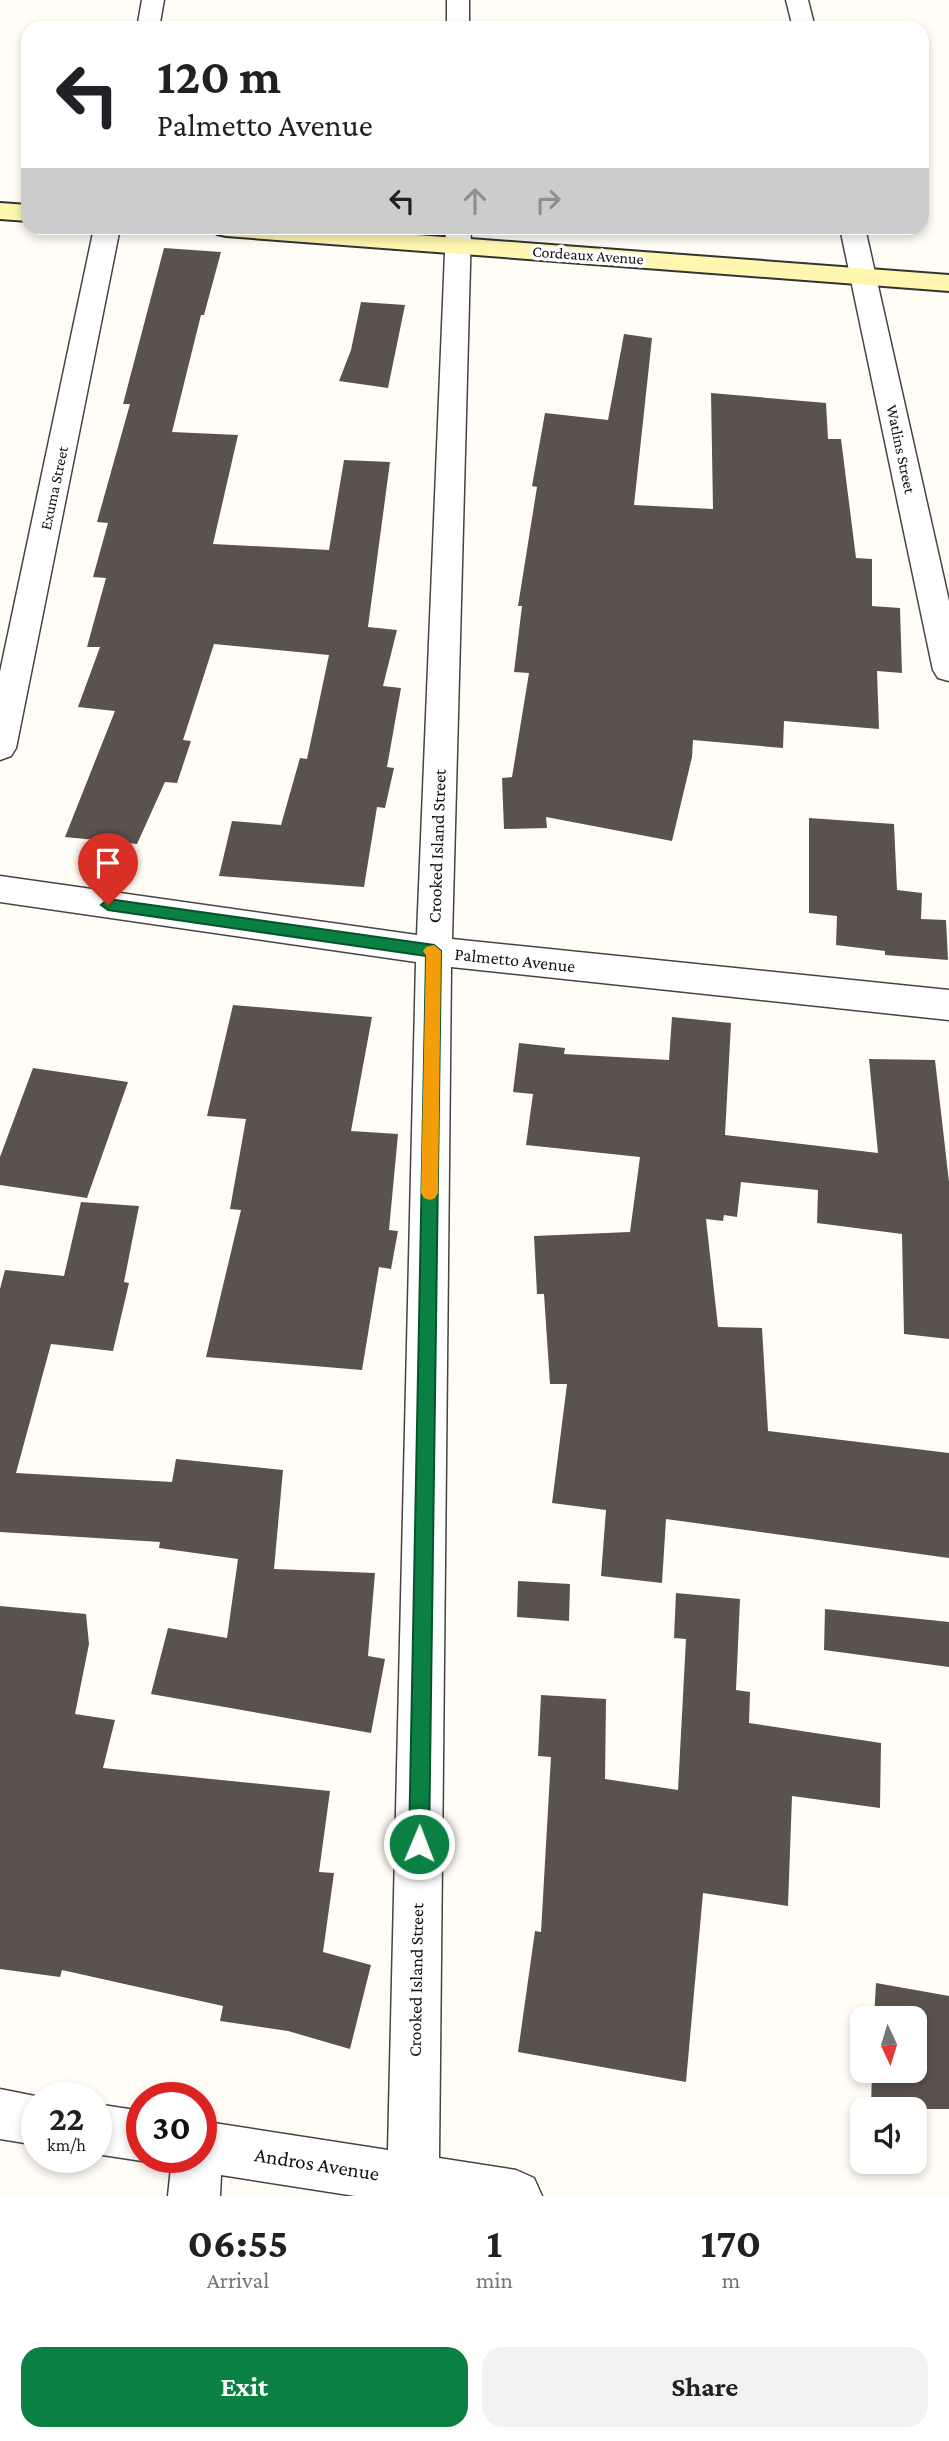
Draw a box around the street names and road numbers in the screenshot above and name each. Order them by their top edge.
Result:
street label: Cordeaux Avenue [532,243,644,267]
street label: Watlins Street [883,403,919,496]
street label: Exuma Street [37,444,71,531]
street label: Crooked Island Street [424,768,450,923]
street label: Palmetto Avenue [454,944,576,976]
street label: Crooked Island Street [405,1902,427,2057]
street label: Andros Avenue [253,2142,381,2186]

